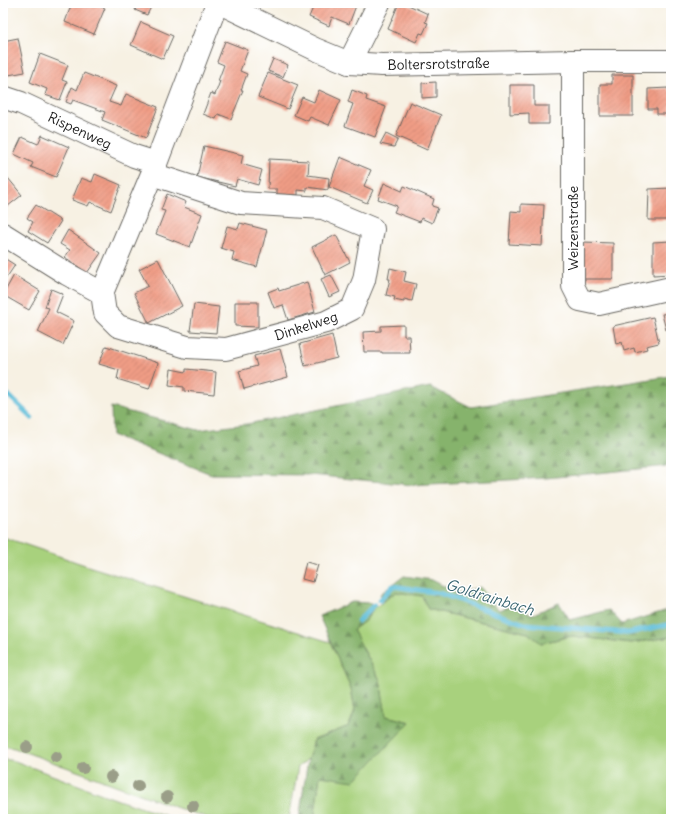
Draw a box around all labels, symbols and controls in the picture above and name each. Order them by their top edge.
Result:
street label: Boltersrotstraße [387,54,490,74]
street label: Rispenweg [45,108,115,153]
street label: Weizenstraße [564,186,582,270]
street label: Dinkelweg [272,307,340,345]
water label: Goldrainbach [444,575,537,619]

